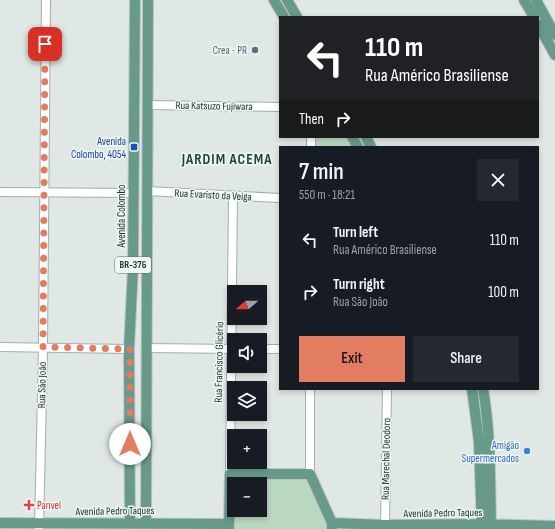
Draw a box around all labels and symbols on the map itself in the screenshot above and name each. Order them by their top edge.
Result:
pin [28,27,62,61]
place label: Crea - PR [213,44,247,57]
marker: Crea - PR [250,45,260,55]
street label: Rua Katsuzo Fujiwara [175,99,253,113]
place label: Avenida Colombo, 4054 [71,135,126,161]
marker: Avenida Colombo, 4054 [129,142,139,152]
district label: JARDIM ACEMA [181,150,272,169]
street label: Avenida Colombo [115,184,128,249]
street label: Rua Evaristo da Veiga [174,186,252,204]
road number: BR-376 [115,257,151,273]
north arrow [227,285,267,325]
street label: Rua Francisco Glicério [212,321,226,403]
street label: Rua São João [35,361,49,408]
street label: Rua Marechal Deodoro [379,417,393,500]
position arrow [109,423,151,465]
place label: Amigão Supermercados [462,439,519,465]
marker: Amigão Supermercados [522,446,532,456]
place label: Panvel [37,499,61,512]
marker: Panvel [24,500,34,510]
street label: Avenida Pedro Taques [74,504,155,518]
street label: Avenida Pedro Taques [402,506,483,520]

